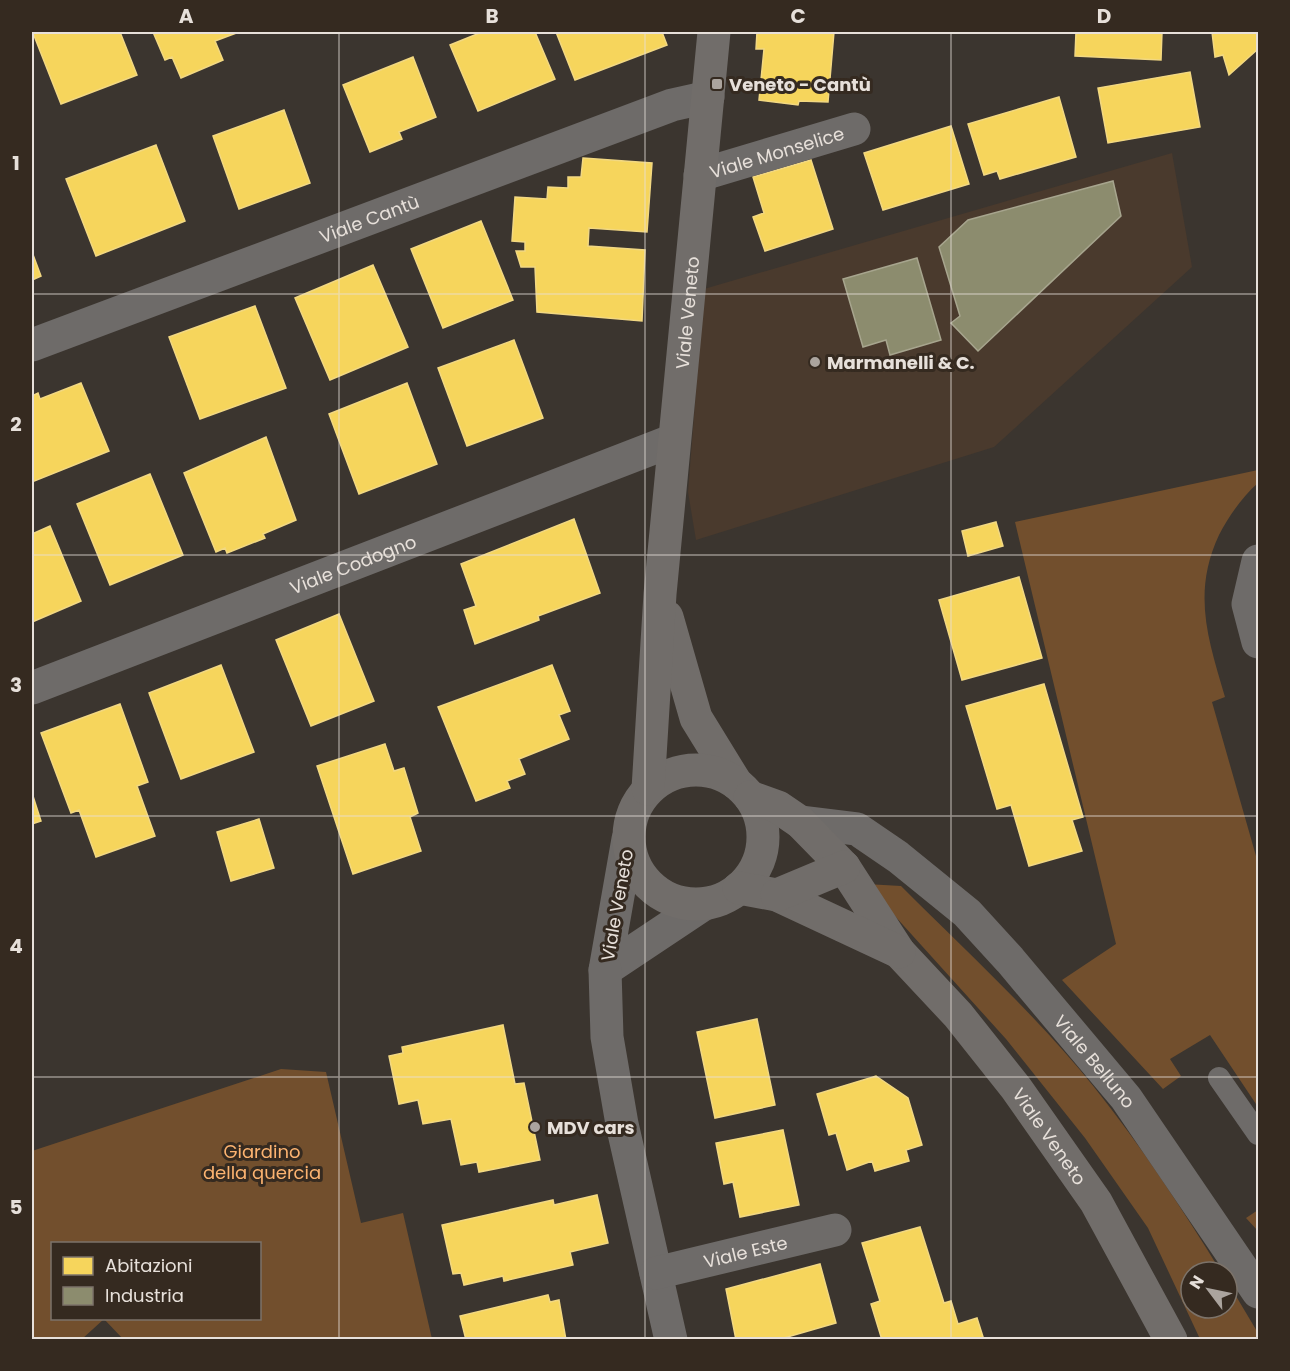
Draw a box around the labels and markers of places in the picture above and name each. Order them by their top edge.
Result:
place label: Veneto - Cantù [729,72,871,97]
marker: Veneto - Cantù [710,77,724,91]
place label: Marmanelli & C. [827,350,975,375]
marker: Marmanelli & C. [808,355,822,369]
place label: MDV cars [547,1115,634,1140]
marker: MDV cars [528,1120,542,1134]

